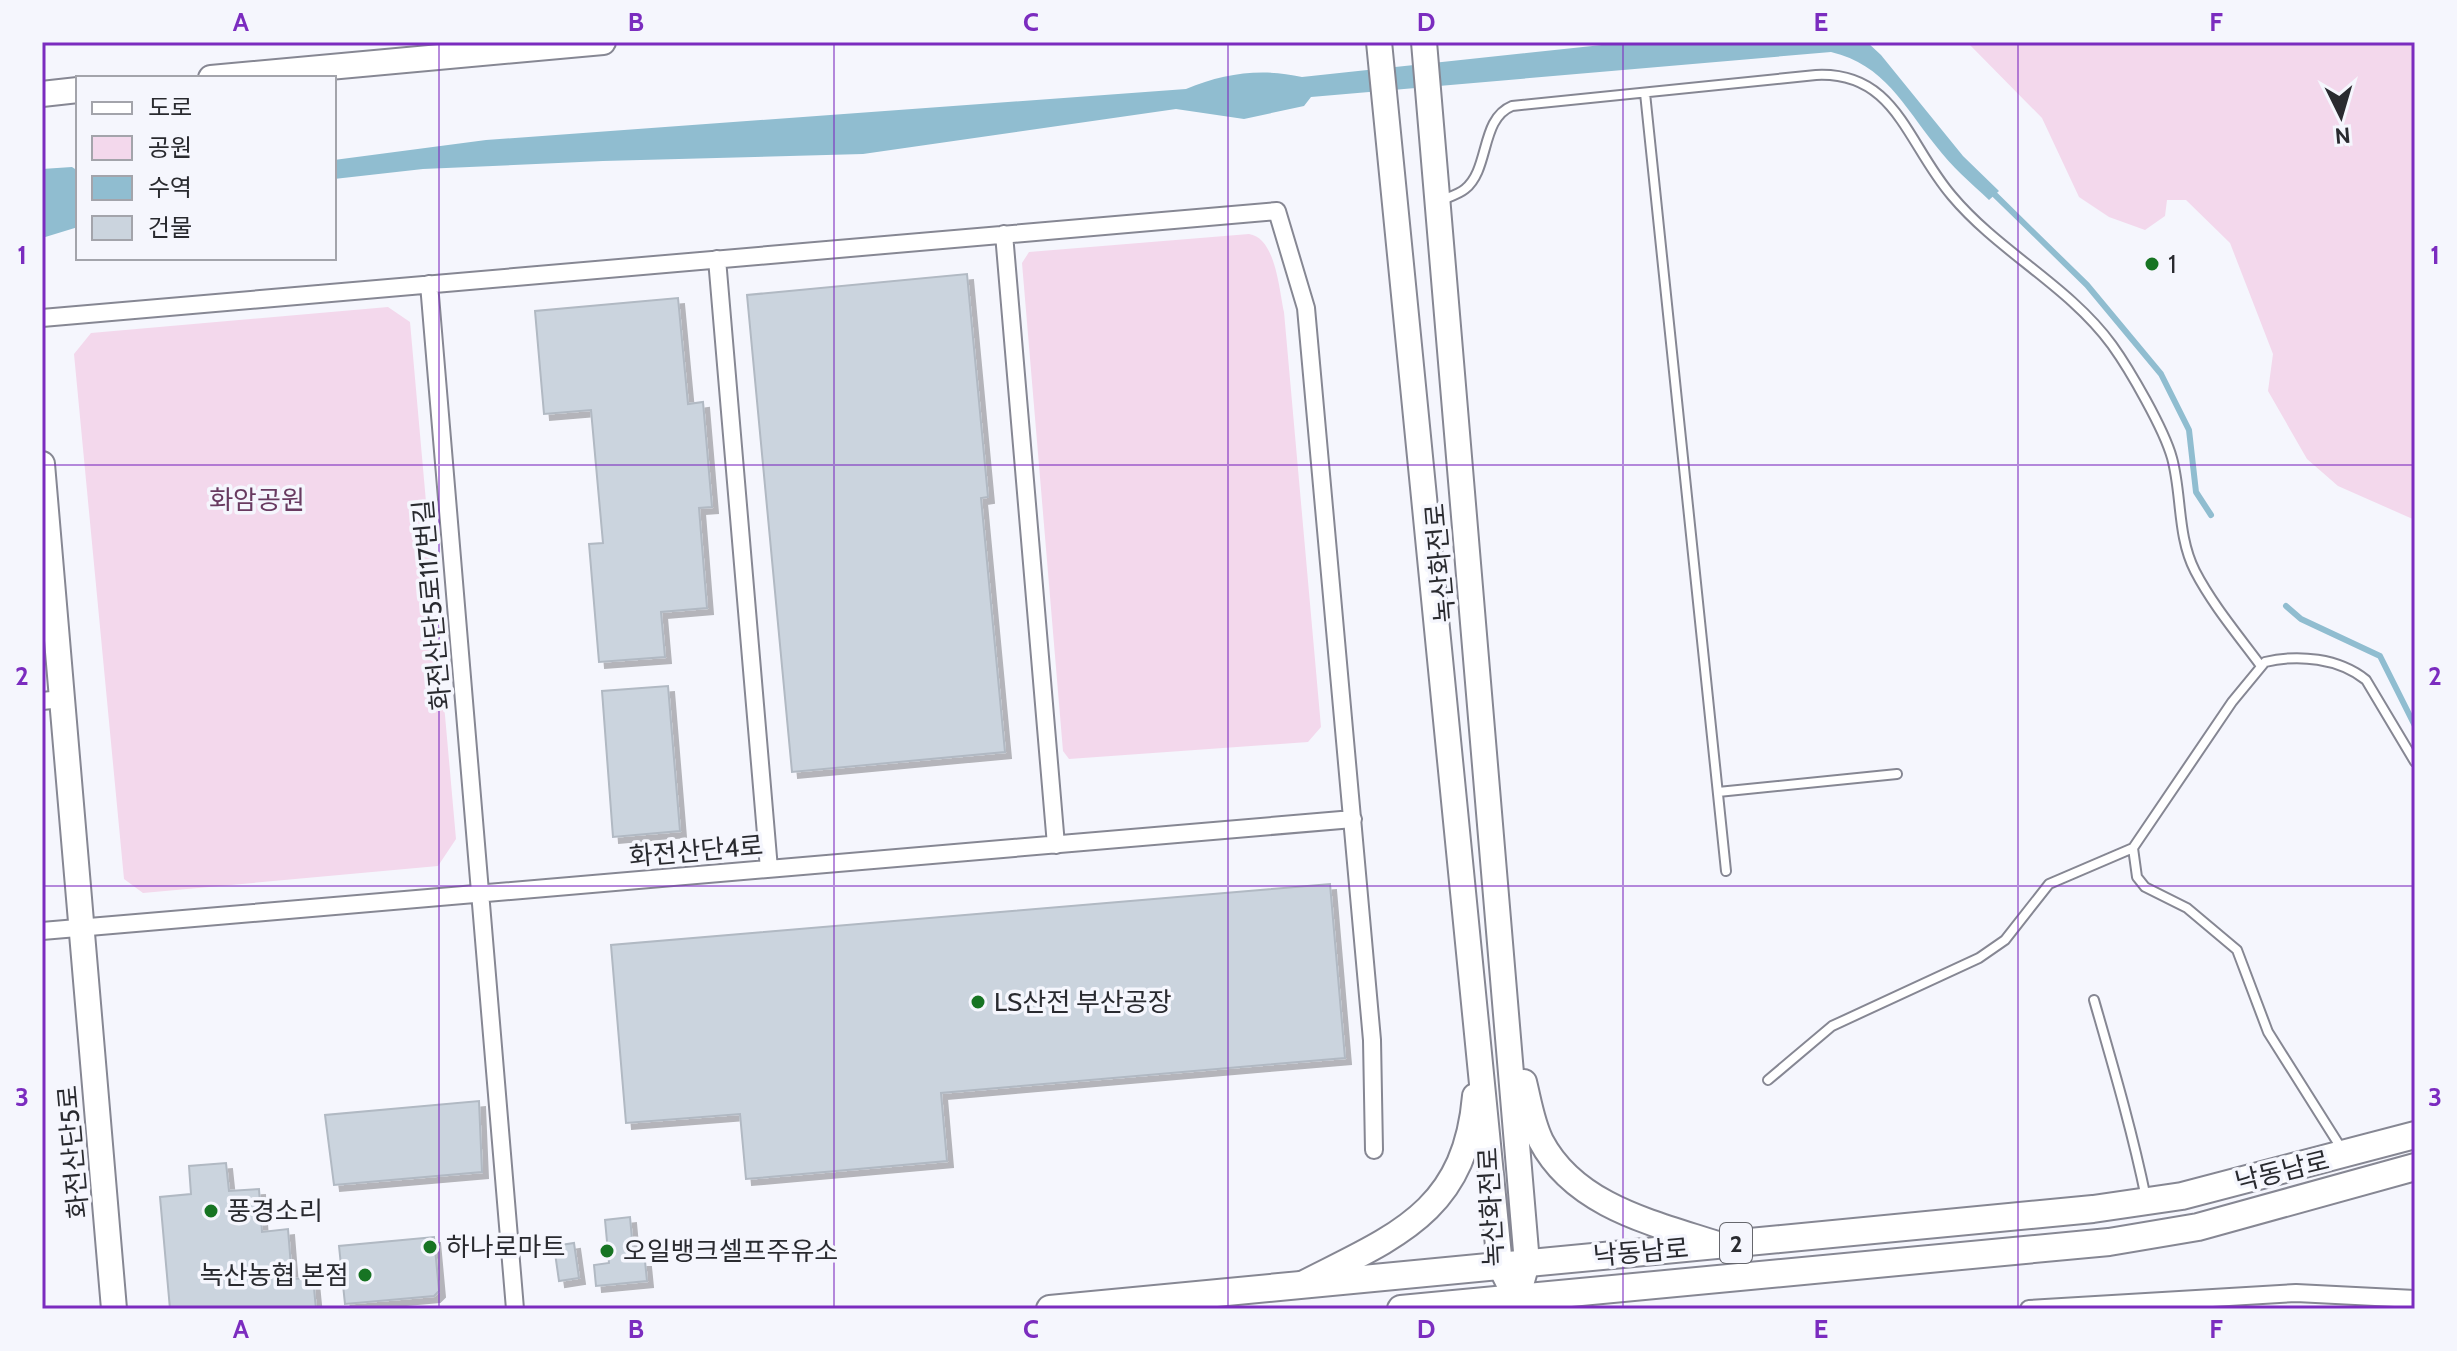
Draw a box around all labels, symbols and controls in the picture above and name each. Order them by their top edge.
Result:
text: A [233,6,250,38]
text: B [628,6,644,38]
text: C [1023,6,1039,38]
text: D [1417,6,1435,38]
text: E [1814,6,1828,38]
text: F [2209,6,2223,38]
legend [76,76,336,260]
north arrow [2301,76,2381,156]
text: 도로 [148,93,192,122]
text: N [2334,121,2352,150]
text: 공원 [148,133,192,162]
text: 수역 [148,173,192,202]
text: 건물 [148,213,192,242]
text: 1 [17,239,27,271]
text: 1 [2430,239,2440,271]
place label: 1 [2168,248,2176,280]
marker: 1 [2143,255,2161,273]
park label: 화암공원 [209,484,305,516]
street label: 화전산단5로117번길 [407,498,457,712]
street label: 녹산화전로 [1419,502,1461,624]
text: 2 [15,660,29,692]
text: 2 [2428,660,2442,692]
street label: 화전산단4로 [628,829,764,873]
place label: LS산전 부산공장 [994,986,1172,1018]
marker: LS산전 부산공장 [969,993,987,1011]
text: 3 [15,1081,29,1113]
text: 3 [2428,1081,2442,1113]
street label: 화전산단5로 [51,1084,95,1220]
street label: 낙동남로 [2232,1144,2332,1198]
street label: 녹산화전로 [1472,1146,1510,1268]
place label: 풍경소리 [227,1195,323,1227]
marker: 풍경소리 [202,1202,220,1220]
road number: 2 [1720,1223,1752,1263]
place label: 하나로마트 [446,1231,566,1263]
street label: 낙동남로 [1592,1232,1690,1272]
place label: 오일뱅크셀프주유소 [623,1235,838,1267]
marker: 하나로마트 [421,1238,439,1256]
marker: 오일뱅크셀프주유소 [598,1242,616,1260]
place label: 녹산농협 본점 [200,1259,349,1291]
marker: 녹산농협 본점 [356,1266,374,1284]
text: A [233,1313,250,1345]
text: B [628,1313,644,1345]
text: C [1023,1313,1039,1345]
text: D [1417,1313,1435,1345]
text: E [1814,1313,1828,1345]
text: F [2209,1313,2223,1345]

